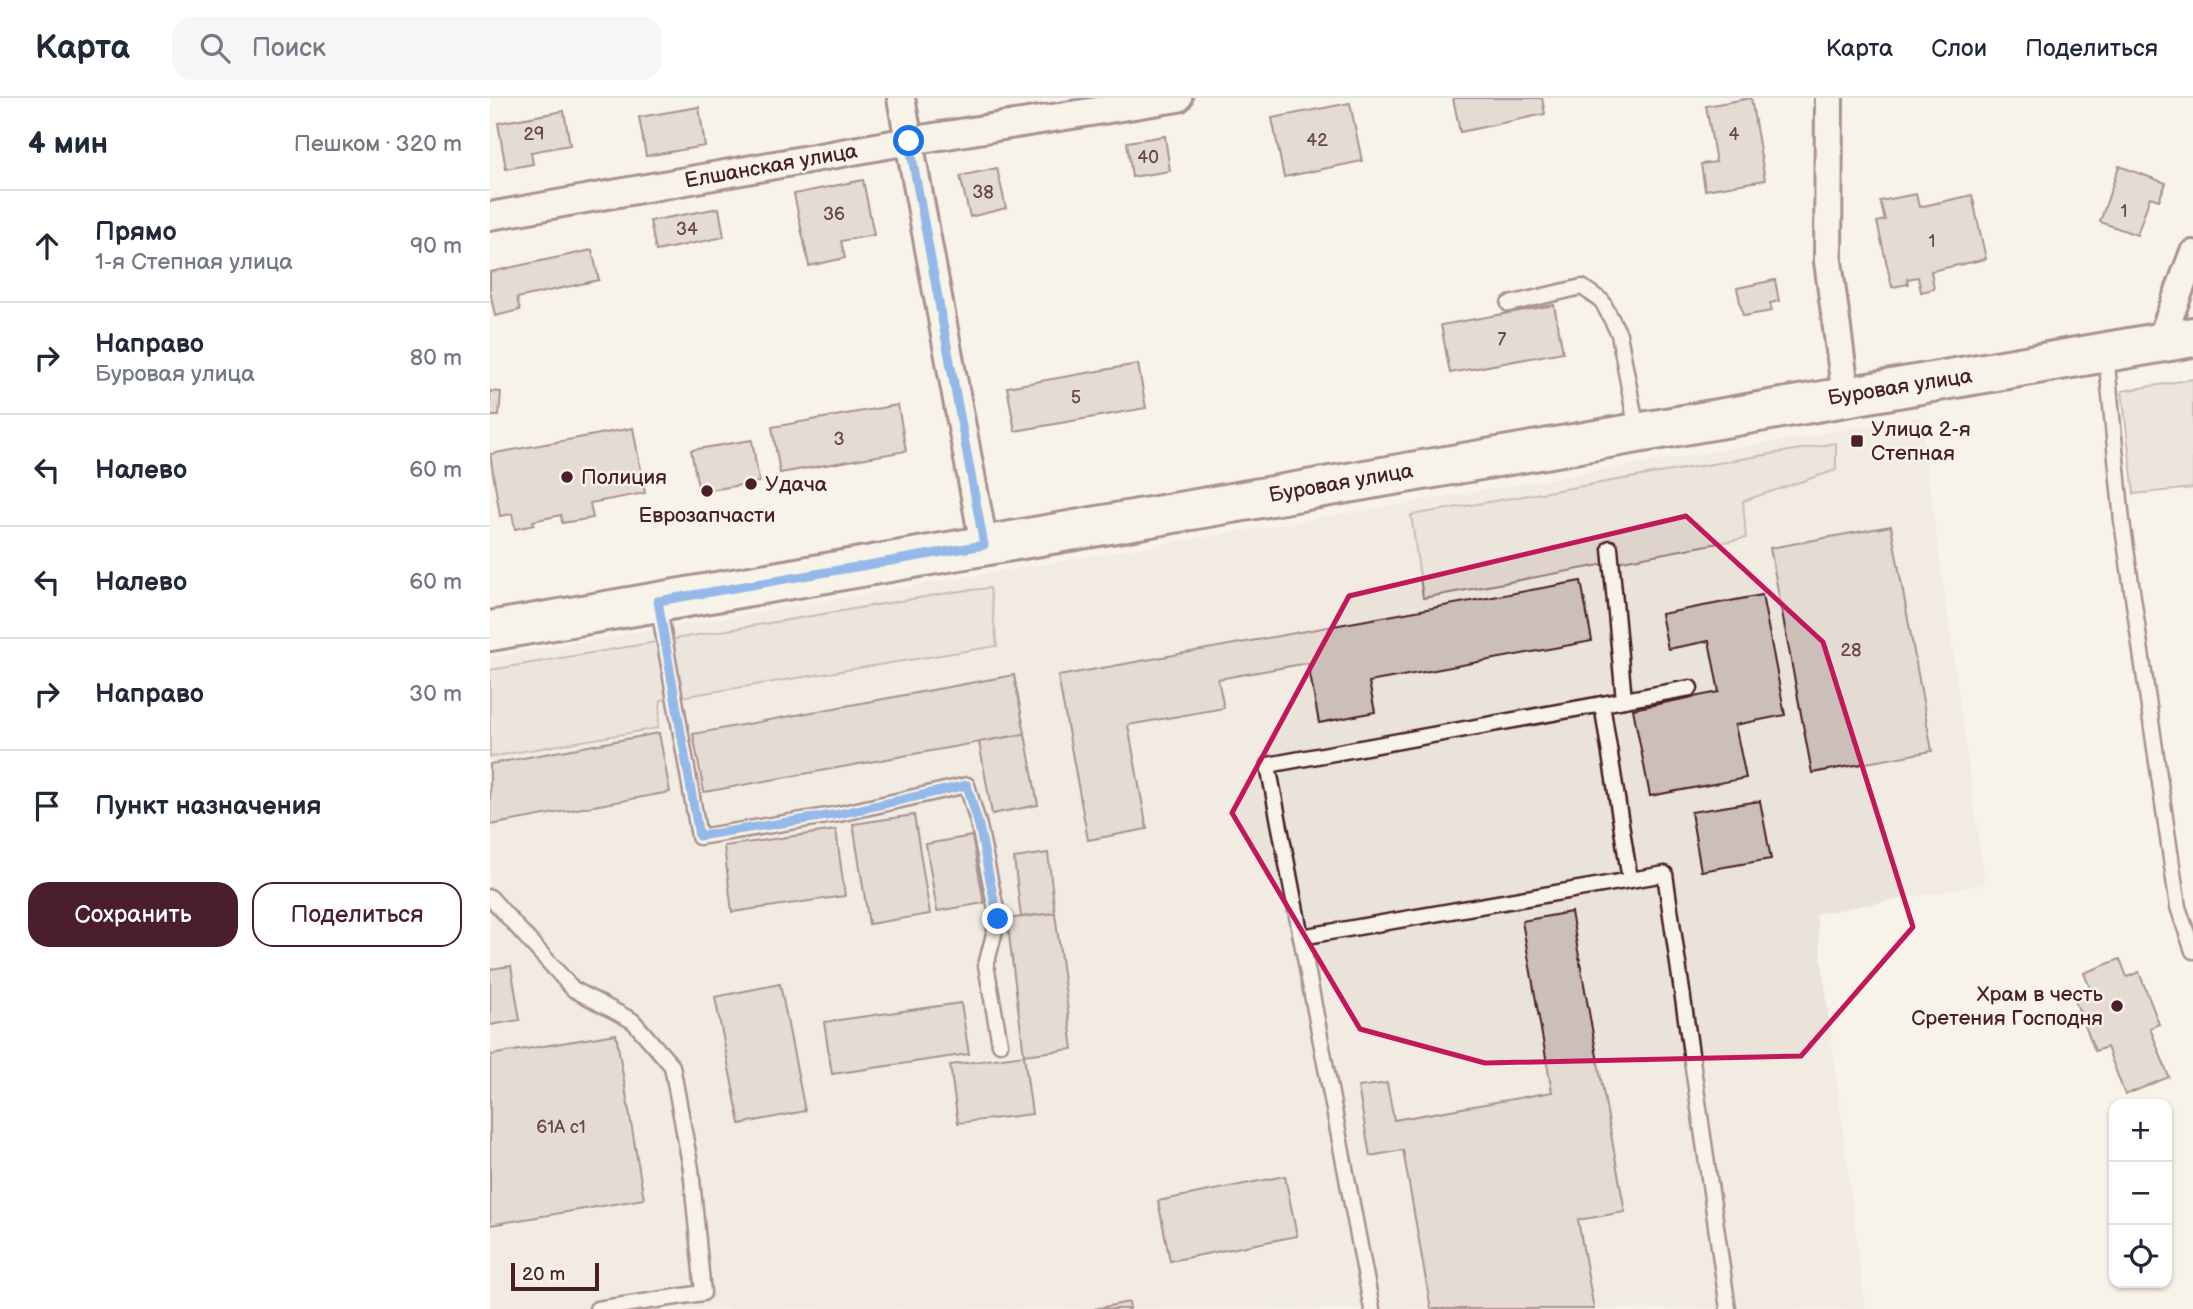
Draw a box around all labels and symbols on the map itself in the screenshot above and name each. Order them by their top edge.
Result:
house number: 29 [523,124,545,145]
house number: 4 [1729,124,1740,145]
route start [893,125,924,156]
house number: 42 [1306,130,1328,151]
street label: Елшанская улица [683,138,860,194]
house number: 40 [1137,147,1159,168]
house number: 38 [972,182,994,203]
house number: 1 [2121,201,2127,222]
house number: 36 [823,204,845,225]
house number: 34 [676,219,698,240]
house number: 1 [1929,231,1935,252]
house number: 7 [1498,329,1507,350]
street label: Буровая улица [1826,363,1975,411]
house number: 5 [1071,387,1081,408]
place label: Улица 2-я Степная [1871,417,1971,466]
house number: 3 [833,429,845,450]
marker: Улица 2-я Степная [1849,433,1865,449]
street label: Буровая улица [1267,458,1416,508]
place label: Полиция [581,465,667,490]
marker: Полиция [559,469,575,485]
place label: Удача [765,472,828,497]
marker: Удача [743,476,759,492]
marker: Еврозапчасти [699,483,715,499]
place label: Еврозапчасти [639,503,775,528]
house number: 28 [1840,640,1862,661]
route end [982,903,1013,934]
place label: Храм в честь Сретения Господня [1911,982,2104,1031]
marker: Храм в честь Сретения Господня [2109,998,2125,1014]
house number: 61А с1 [536,1117,586,1138]
scale bar [511,1260,598,1292]

